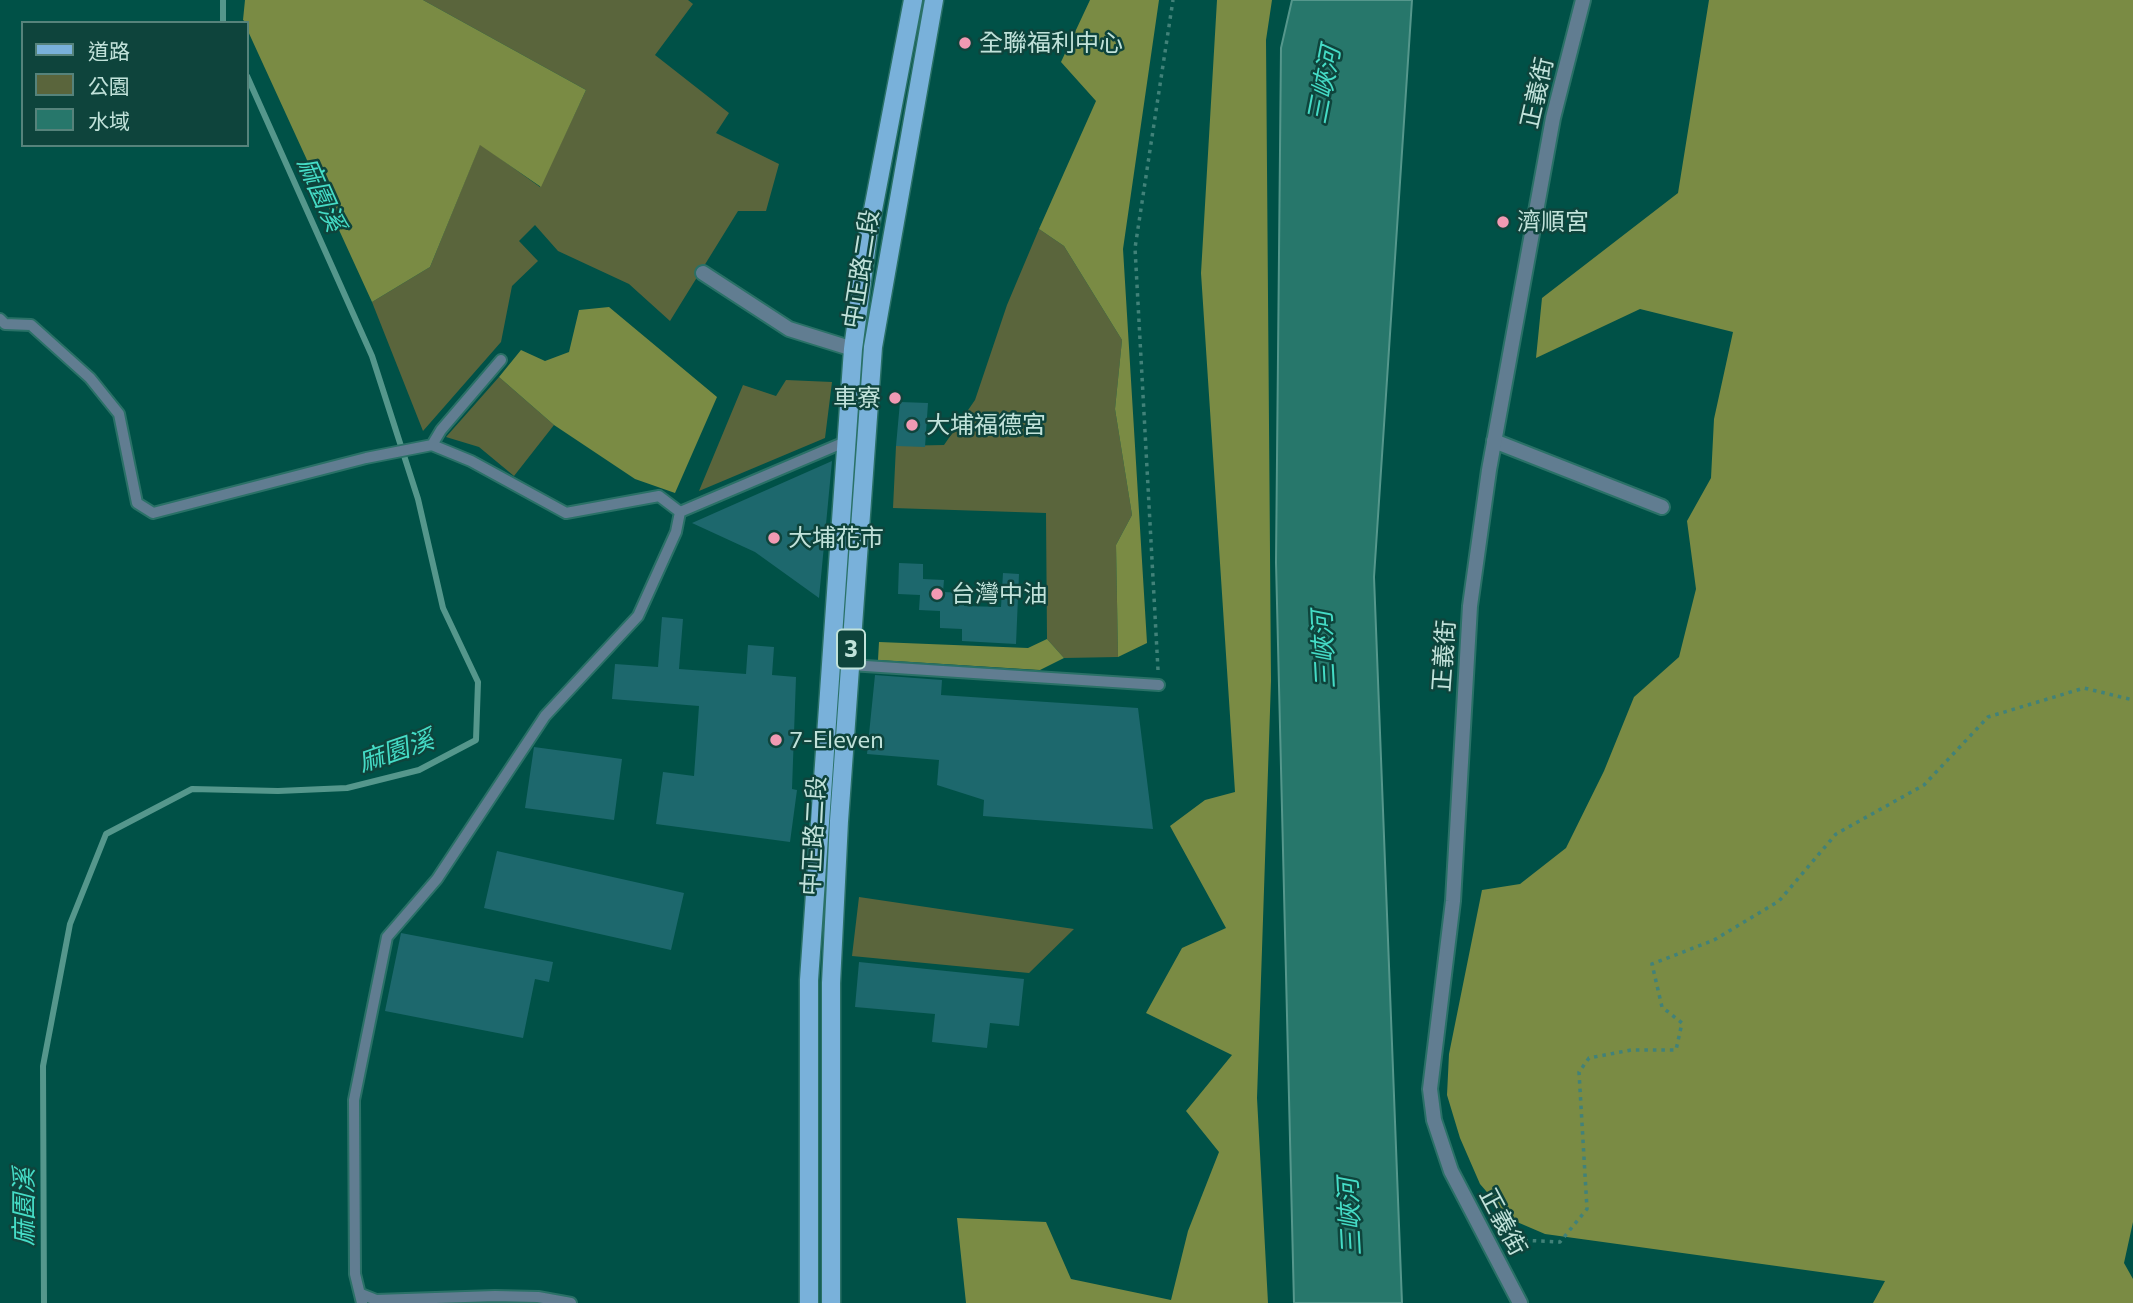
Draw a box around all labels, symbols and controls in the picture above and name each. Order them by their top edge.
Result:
legend [21,21,248,147]
place label: 全聯福利中心 [979,29,1123,57]
marker: 全聯福利中心 [957,35,973,51]
text: 道路 [88,38,130,63]
water label: 三峽河 [1301,44,1347,126]
street label: 正義街 [1515,55,1559,131]
text: 公園 [88,73,130,98]
text: 水域 [88,108,130,133]
water label: 麻園溪 [291,152,351,236]
street label: 中正路二段 [837,207,885,331]
place label: 濟順宮 [1517,208,1589,236]
marker: 濟順宮 [1495,214,1511,230]
place label: 車寮 [833,384,881,412]
marker: 車寮 [887,390,903,406]
place label: 大埔福德宮 [926,411,1046,439]
marker: 大埔福德宮 [904,417,920,433]
place label: 大埔花市 [788,524,884,552]
marker: 大埔花市 [766,530,782,546]
place label: 台灣中油 [951,580,1047,608]
marker: 台灣中油 [929,586,945,602]
water label: 三峽河 [1306,610,1342,690]
street label: 正義街 [1427,619,1461,693]
road number: 3 [837,629,865,668]
water label: 麻園溪 [354,724,438,778]
place label: 7-Eleven [790,726,884,754]
marker: 7-Eleven [768,732,784,748]
street label: 中正路二段 [796,775,832,897]
water label: 麻園溪 [8,1168,40,1246]
water label: 三峽河 [1332,1177,1368,1257]
street label: 正義街 [1473,1183,1533,1261]

